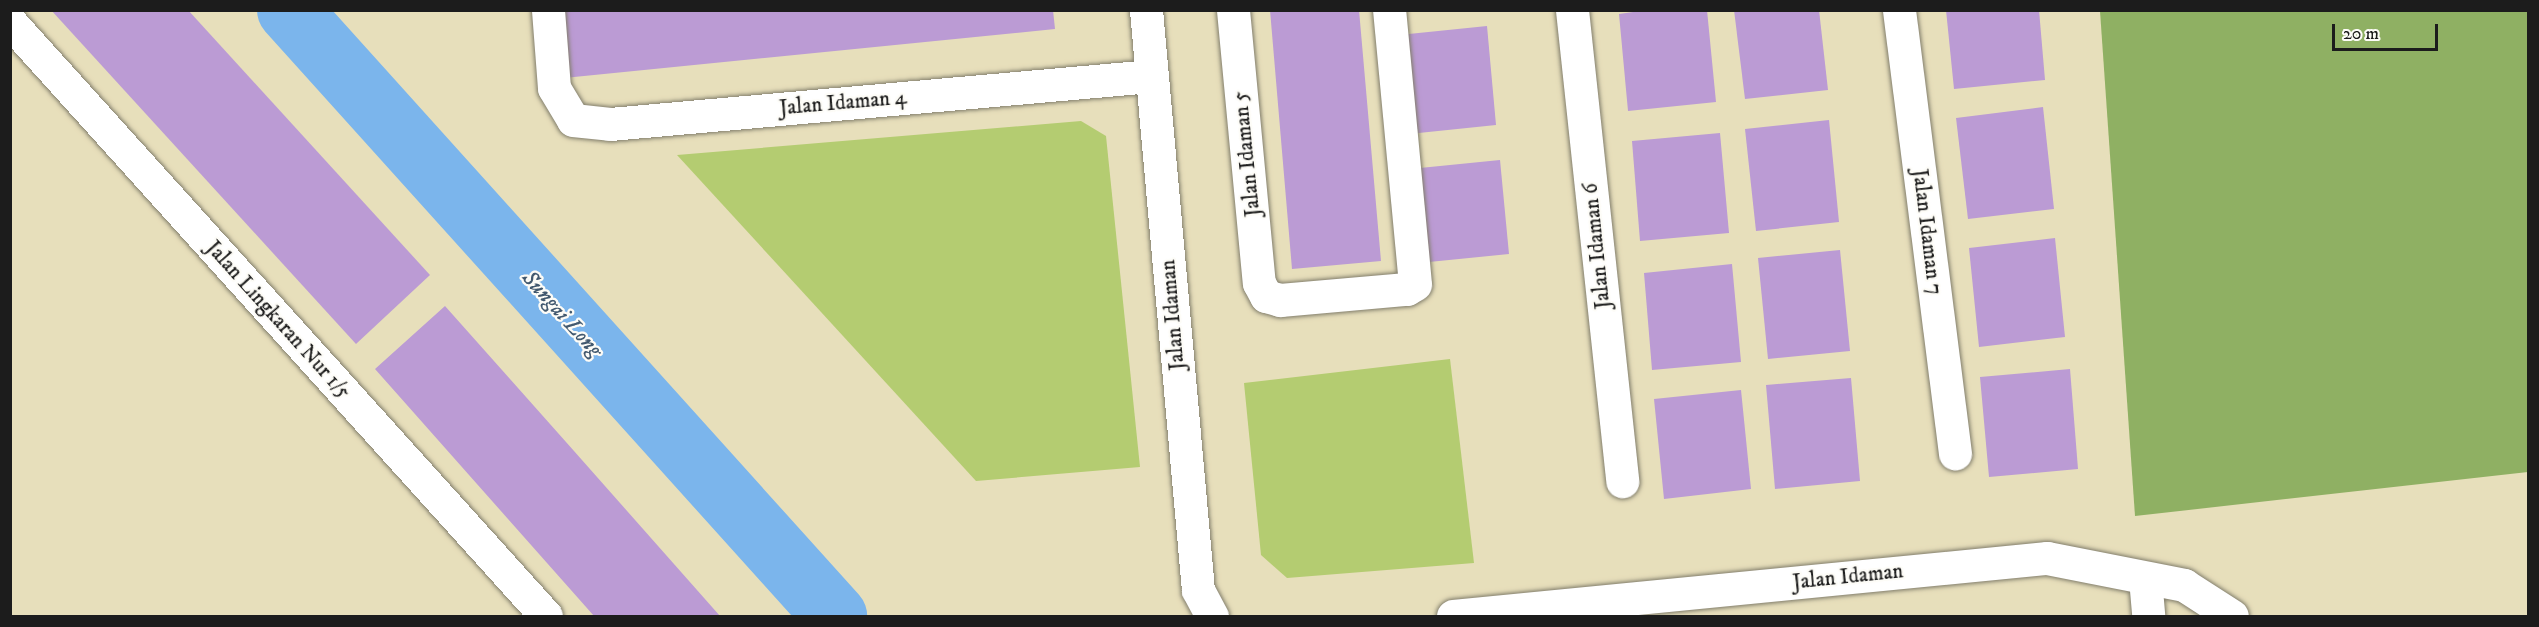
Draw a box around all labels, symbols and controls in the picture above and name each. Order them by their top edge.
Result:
scale bar [2335,12,2442,50]
text: 20 m [2343,23,2379,45]
street label: Jalan Idaman 4 [778,85,908,121]
street label: Jalan Idaman 5 [1228,90,1266,218]
street label: Jalan Idaman 7 [1907,168,1947,296]
street label: Jalan Idaman 6 [1578,182,1616,310]
street label: Jalan Lingkaran Nur 1/5 [200,236,356,404]
street label: Jalan Idaman [1156,259,1190,371]
water label: Sungai Long [516,265,608,363]
street label: Jalan Idaman [1791,559,1905,595]

